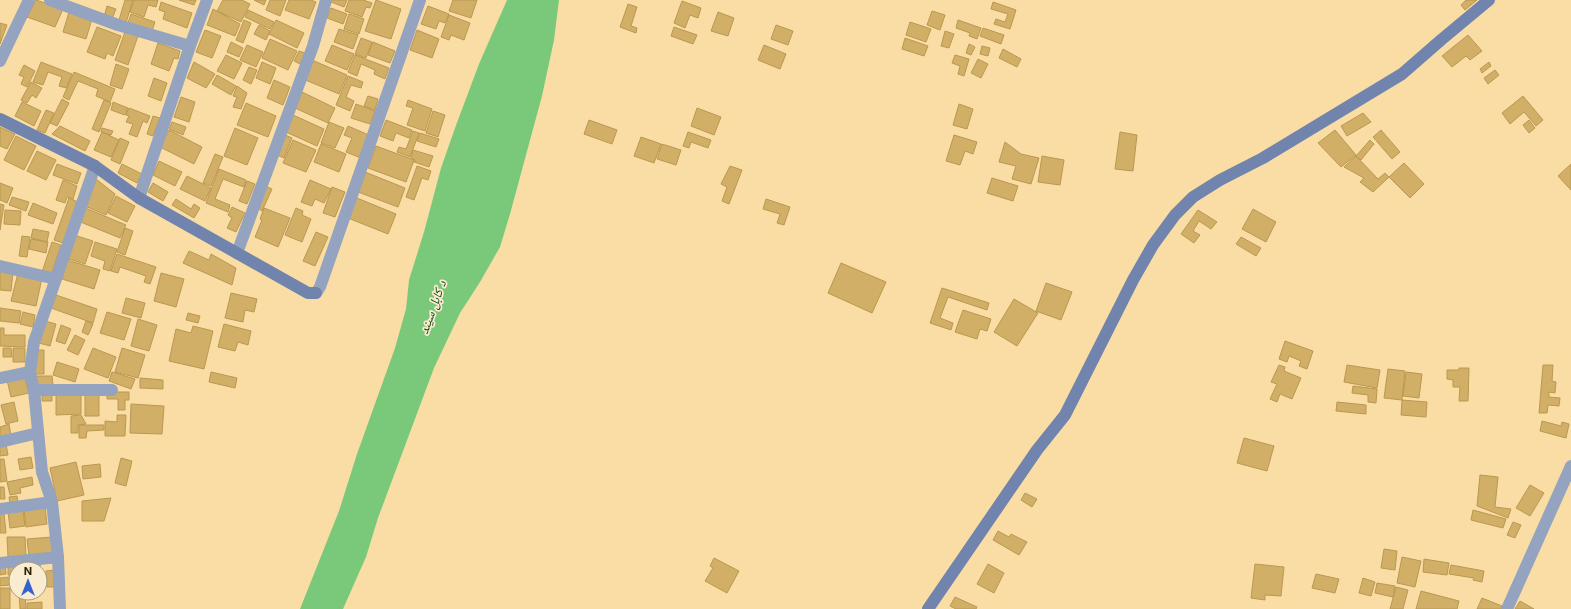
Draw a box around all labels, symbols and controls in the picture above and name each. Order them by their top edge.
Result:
water label: د کابل سيند [415,277,450,336]
north arrow [8,561,48,601]
text: N [24,564,32,578]

